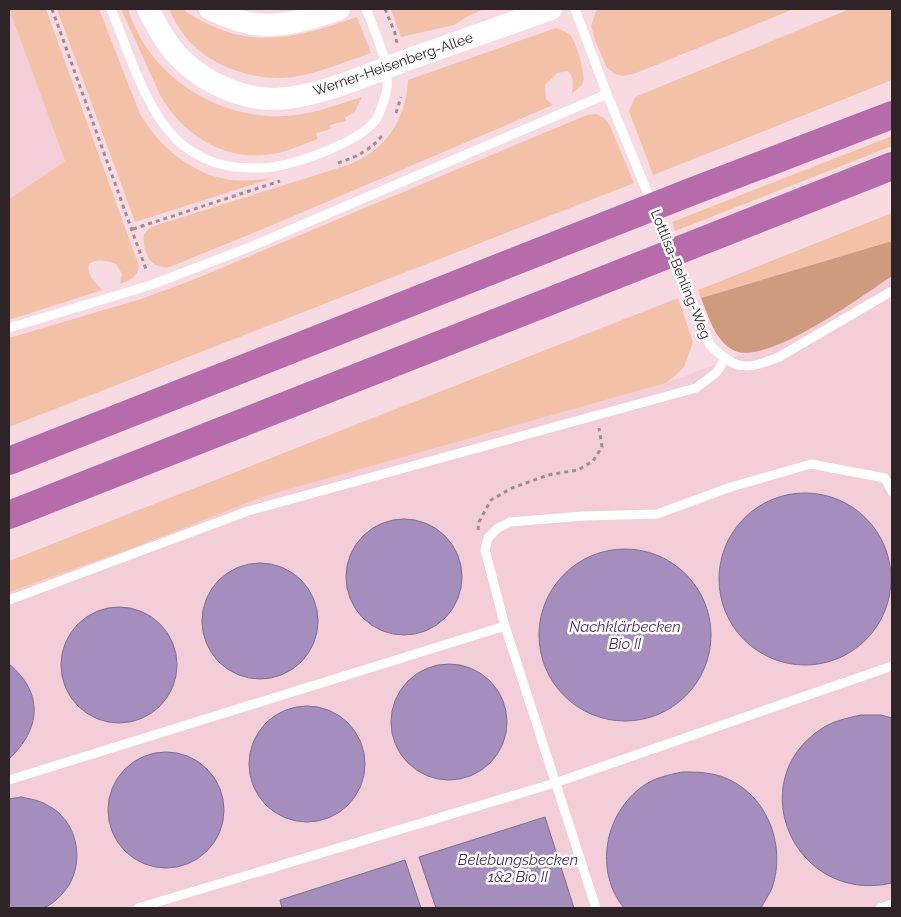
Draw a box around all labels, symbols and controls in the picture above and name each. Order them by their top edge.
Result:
street label: Werner-Heisenberg-Allee [311,29,475,99]
street label: Lottlisa-Behling-Weg [648,207,714,341]
water label: Nachklärbecken Bio II [569,618,681,653]
water label: Belebungsbecken 1&2 Bio II [458,851,578,886]

